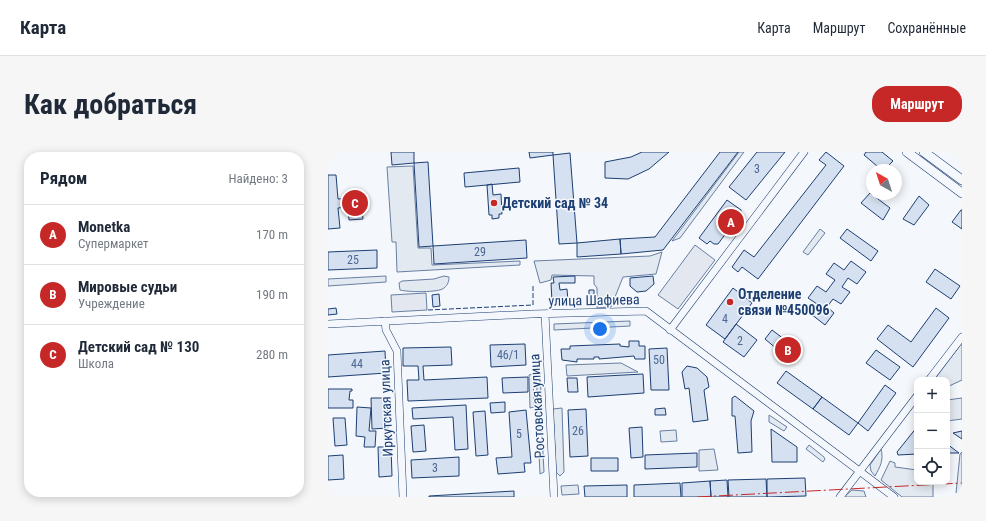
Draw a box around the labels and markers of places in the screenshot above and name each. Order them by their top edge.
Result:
pin: C [342,188,368,218]
place label: Детский сад № 34 [502,195,608,211]
marker: Детский сад № 34 [489,198,499,208]
pin: A [718,207,744,237]
place label: Отделение связи №450096 [738,286,830,318]
marker: Отделение связи №450096 [725,297,735,307]
pin: B [775,335,801,365]

